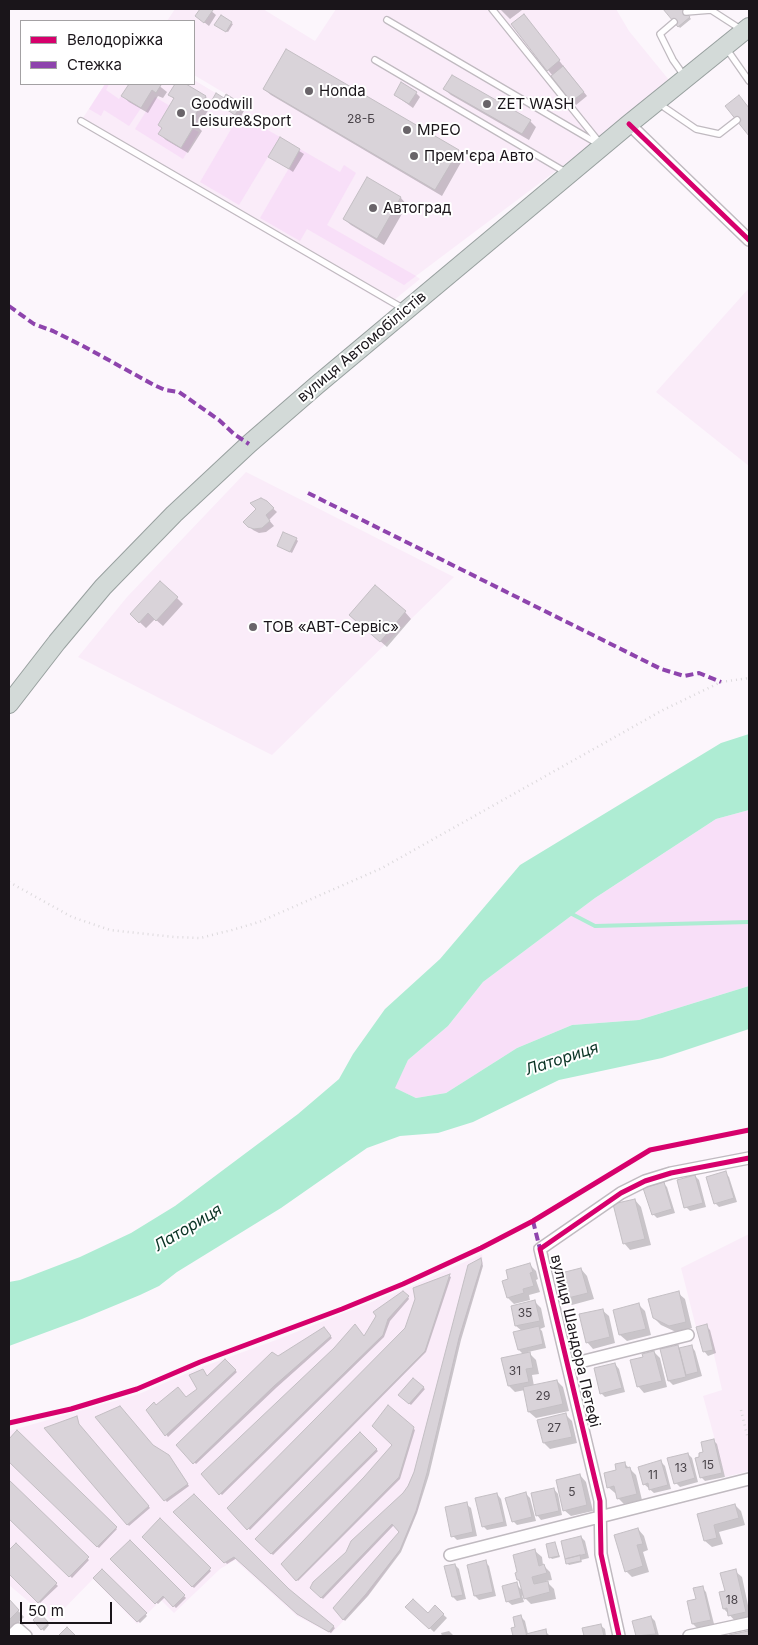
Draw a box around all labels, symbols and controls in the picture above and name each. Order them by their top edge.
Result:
legend [20,20,195,85]
text: Велодоріжка [67,30,163,49]
text: Стежка [67,55,122,74]
place label: Honda [319,82,366,100]
marker: Honda [303,85,315,97]
place label: Goodwill Leisure&Sport [191,95,291,130]
place label: ZET WASH [497,95,574,113]
marker: ZET WASH [481,98,493,110]
marker: Goodwill Leisure&Sport [175,107,187,119]
house number: 28-Б [347,112,375,126]
place label: МРЕО [417,121,461,139]
marker: МРЕО [401,124,413,136]
place label: Прем'єра Авто [424,147,534,165]
marker: Прем'єра Авто [408,150,420,162]
place label: Автоград [383,199,452,217]
marker: Автоград [367,202,379,214]
street label: вулиця Автомобілістів [294,288,430,406]
place label: ТОВ «АВТ-Сервіс» [263,618,399,636]
marker: ТОВ «АВТ-Сервіс» [247,621,259,633]
water label: Латориця [523,1038,601,1080]
water label: Латориця [150,1200,226,1256]
street label: вулиця Шандора Петефі [546,1253,604,1429]
house number: 35 [518,1306,532,1320]
house number: 31 [509,1364,521,1378]
house number: 29 [536,1389,550,1403]
house number: 27 [547,1421,561,1435]
house number: 15 [702,1458,714,1472]
house number: 13 [675,1461,687,1475]
house number: 11 [648,1468,658,1482]
house number: 5 [568,1485,576,1499]
scale bar [22,1592,115,1624]
house number: 18 [726,1593,738,1607]
text: 50 m [28,1601,64,1620]

